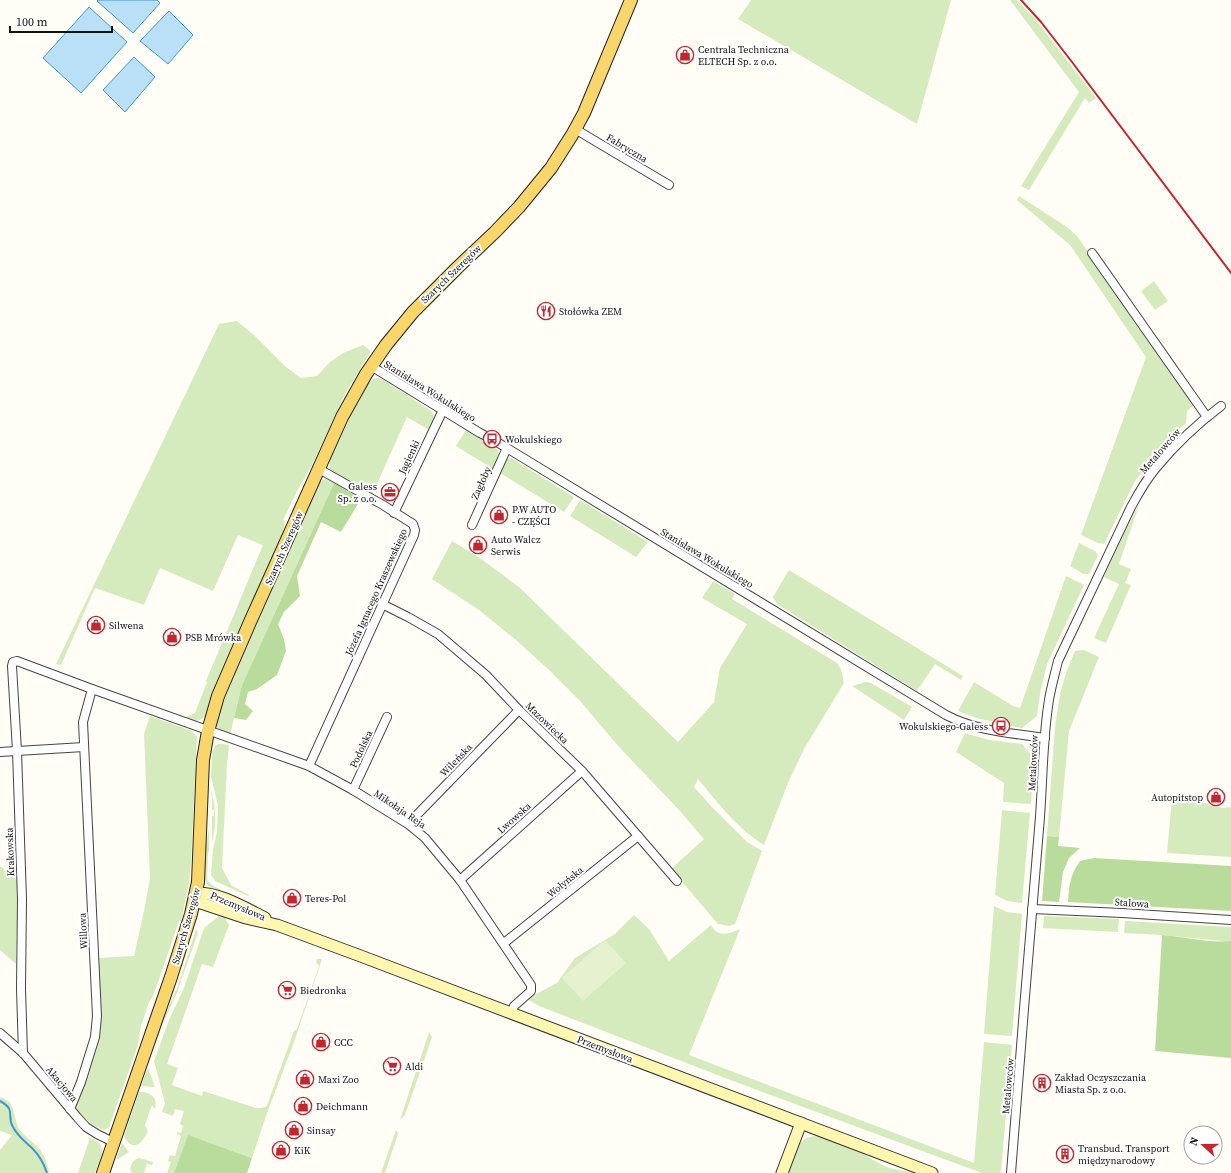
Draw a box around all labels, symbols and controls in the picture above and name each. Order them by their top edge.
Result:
scale bar [10,8,112,34]
text: 100 m [16,14,48,30]
place label: Centrala Techniczna ELTECH Sp. z o.o. [698,43,790,68]
shop icon: Centrala Techniczna ELTECH Sp. z o.o. [675,45,695,65]
street label: Fabryczna [604,131,651,166]
street label: Szarych Szeregów [418,242,484,306]
restaurant icon: Stołówka ZEM [536,301,556,321]
place label: Stołówka ZEM [559,305,622,318]
street label: Stanisława Wokulskiego [382,357,479,425]
street label: Metalowców [1137,425,1184,476]
bus stop icon: Wokulskiego [482,429,502,449]
place label: Wokulskiego [505,433,562,446]
street label: Jagienki [395,438,423,477]
street label: Zagłoby [468,464,494,502]
place label: Galess Sp. z o.o. [338,480,377,505]
office icon: Galess Sp. z o.o. [380,482,400,502]
place label: P.W AUTO - CZĘŚCI [512,503,556,528]
shop icon: P.W AUTO - CZĘŚCI [489,505,509,525]
street label: Szarych Szeregów [262,509,306,587]
street label: Stanisława Wokulskiego [658,525,756,591]
street label: Józefa Ignacego Kraszewskiego [342,526,410,659]
place label: Auto Walcz Serwis [491,533,541,558]
shop icon: Auto Walcz Serwis [468,535,488,555]
shop icon: Silwena [86,615,106,635]
place label: Silwena [109,619,145,632]
shop icon: PSB Mrówka [162,627,182,647]
place label: PSB Mrówka [185,631,242,644]
street label: Mazowiecka [523,699,572,747]
bus stop icon: Wokulskiego-Galess [991,716,1011,736]
place label: Wokulskiego-Galess [899,720,988,733]
street label: Podolska [347,727,376,770]
street label: Metalowców [1025,734,1041,791]
street label: Wileńska [437,740,476,779]
street label: Mikołaja Reja [371,787,429,832]
shop icon: Autopitstop [1206,787,1226,807]
place label: Autopitstop [1151,791,1203,804]
street label: Lwowska [494,799,534,836]
street label: Krakowska [3,826,17,877]
street label: Wołyńska [544,863,587,901]
street label: Szarych Szeregów [169,886,203,966]
shop icon: Teres-Pol [282,888,302,908]
street label: Przemysłowa [208,889,268,924]
place label: Teres-Pol [305,892,346,905]
street label: Stalowa [1114,895,1151,911]
street label: Willowa [76,912,90,950]
supermarket icon: Biedronka [277,980,297,1000]
place label: Biedronka [300,984,347,997]
shop icon: CCC [311,1032,331,1052]
street label: Przemysłowa [575,1032,636,1066]
place label: CCC [334,1036,353,1049]
supermarket icon: Aldi [382,1056,402,1076]
street label: Metalowców [999,1057,1017,1115]
place label: Aldi [405,1060,423,1073]
street label: Akacjowa [43,1063,81,1105]
shop icon: Maxi Zoo [295,1069,315,1089]
place label: Zakład Oczyszczania Miasta Sp. z o.o. [1055,1071,1147,1096]
place label: Maxi Zoo [318,1073,359,1086]
building icon: Zakład Oczyszczania Miasta Sp. z o.o. [1032,1073,1052,1093]
shop icon: Deichmann [293,1096,313,1116]
place label: Deichmann [316,1100,368,1113]
shop icon: Sinsay [284,1120,304,1140]
place label: Sinsay [307,1124,336,1137]
north arrow [1183,1125,1223,1165]
text: N [1186,1135,1203,1148]
shop icon: KiK [271,1140,291,1160]
place label: Transbud. Transport międzynarodowy [1078,1142,1170,1167]
place label: KiK [294,1144,311,1157]
building icon: Transbud. Transport międzynarodowy [1055,1144,1075,1164]

